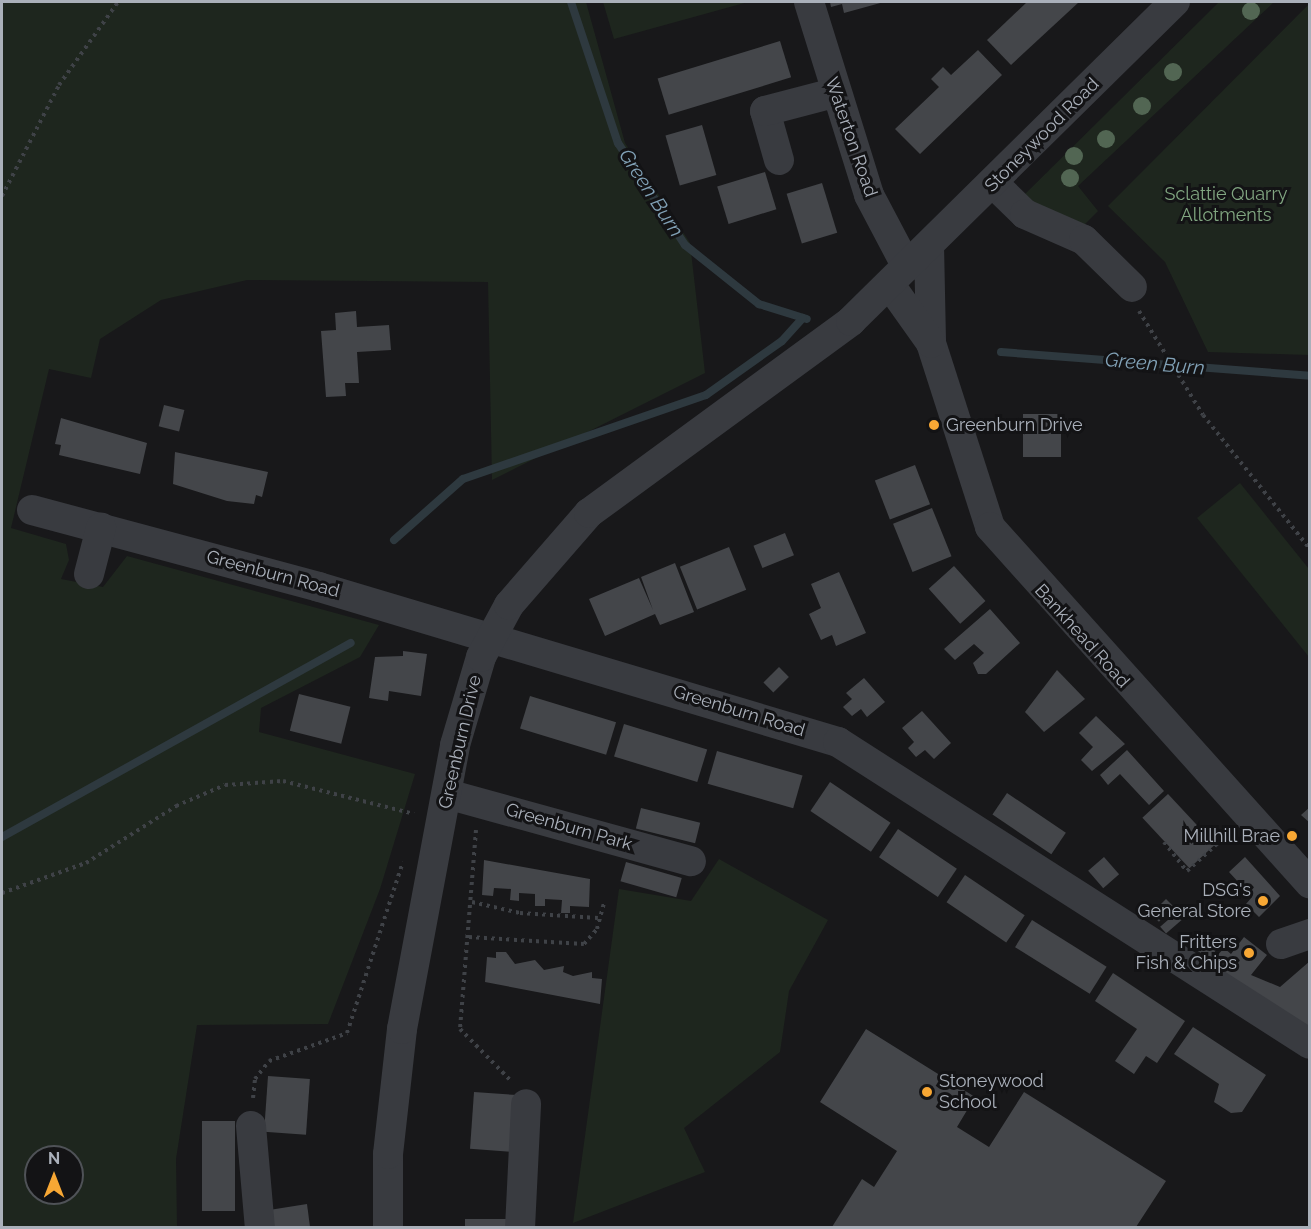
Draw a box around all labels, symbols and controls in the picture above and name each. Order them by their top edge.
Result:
street label: Stoneywood Road [980,73,1104,197]
street label: Waterton Road [820,74,882,200]
water label: Green Burn [614,145,688,241]
park label: Sclattie Quarry Allotments [1165,184,1287,226]
water label: Green Burn [1104,348,1206,380]
place label: Greenburn Drive [946,414,1083,436]
marker: Greenburn Drive [927,418,941,432]
street label: Greenburn Road [204,546,342,602]
street label: Bankhead Road [1030,580,1134,692]
street label: Greenburn Drive [434,673,486,811]
street label: Greenburn Road [670,681,808,741]
street label: Greenburn Park [503,799,635,855]
place label: Millhill Brae [1183,825,1280,847]
marker: Millhill Brae [1285,829,1299,843]
place label: DSG's General Store [1137,880,1251,922]
marker: DSG's General Store [1256,894,1270,908]
place label: Fritters Fish & Chips [1136,932,1237,974]
marker: Fritters Fish & Chips [1242,946,1256,960]
place label: Stoneywood School [939,1071,1044,1114]
marker: Stoneywood School [920,1085,934,1099]
north arrow [24,1145,84,1205]
text: N [48,1149,60,1168]

